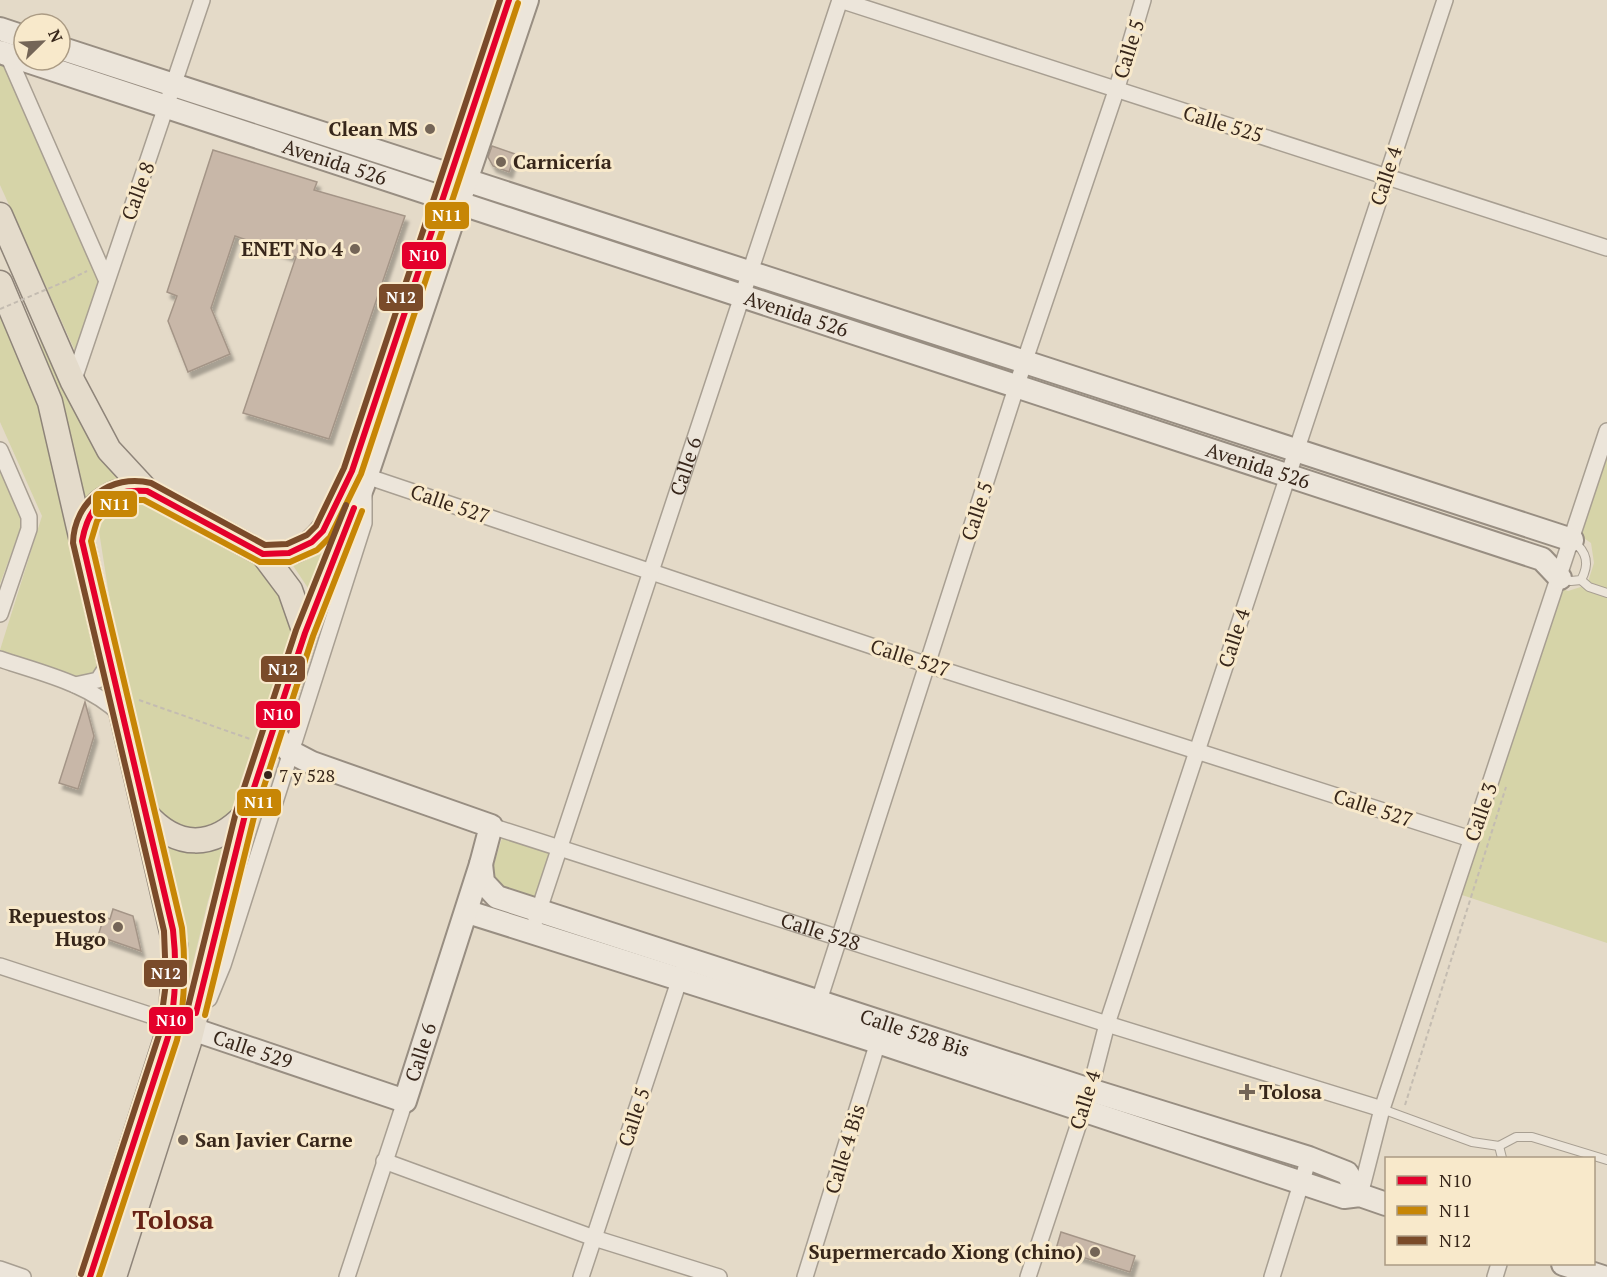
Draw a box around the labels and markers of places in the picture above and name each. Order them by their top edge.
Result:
place label: Clean MS [328,115,418,142]
marker: Clean MS [423,122,437,136]
place label: Carnicería [513,148,612,175]
marker: Carnicería [494,155,508,169]
place label: ENET No 4 [241,235,344,262]
marker: ENET No 4 [348,242,362,256]
place label: 7 y 528 [279,763,335,787]
marker: 7 y 528 [262,769,274,781]
place label: Repuestos Hugo [9,902,106,952]
marker: Repuestos Hugo [111,920,125,934]
place label: Tolosa [1259,1078,1322,1105]
marker: Tolosa [1240,1085,1254,1099]
place label: San Javier Carne [195,1126,353,1153]
marker: San Javier Carne [176,1133,190,1147]
place label: Supermercado Xiong (chino) [808,1238,1083,1265]
marker: Supermercado Xiong (chino) [1088,1245,1102,1259]

